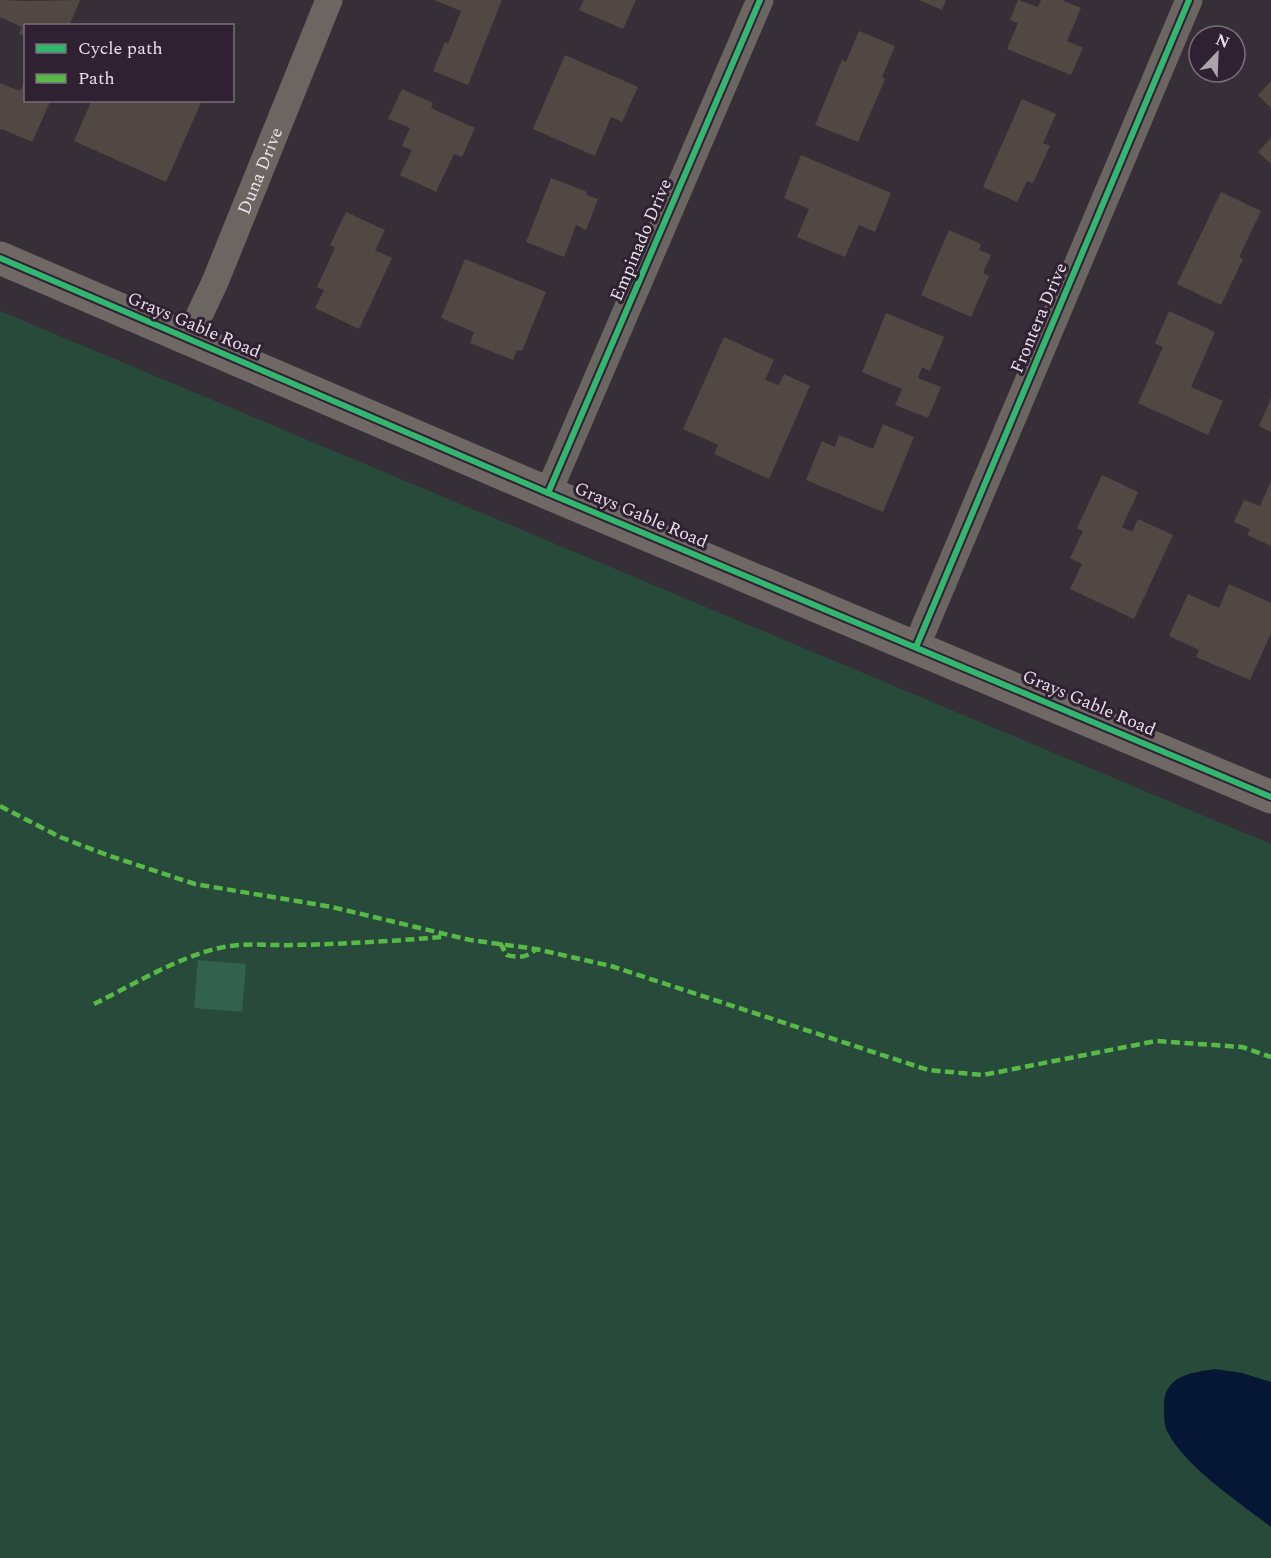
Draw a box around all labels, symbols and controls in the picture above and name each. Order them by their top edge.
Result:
legend [24,24,234,102]
north arrow [1187,24,1247,84]
text: N [1212,28,1233,55]
text: Cycle path [78,35,163,62]
text: Path [78,65,115,92]
street label: Duna Drive [230,123,290,218]
street label: Empinado Drive [603,175,679,305]
street label: Frontera Drive [1004,259,1074,377]
street label: Grays Gable Road [123,285,265,365]
street label: Grays Gable Road [570,475,712,555]
street label: Grays Gable Road [1018,663,1160,743]

